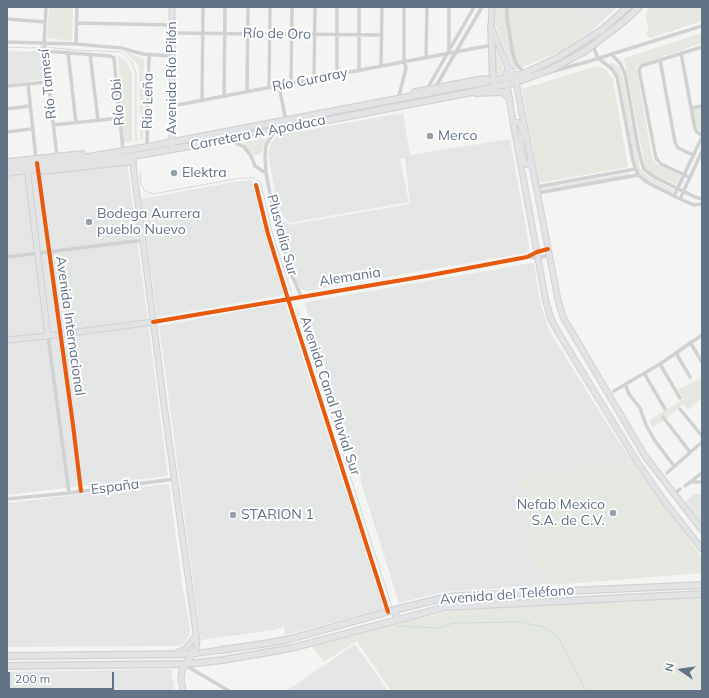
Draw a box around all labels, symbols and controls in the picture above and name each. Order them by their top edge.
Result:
street label: Avenida Río Pilón [164,21,180,135]
street label: Río de Oro [243,25,311,43]
street label: Río Tamesí [36,48,60,120]
street label: Río Curaray [271,64,349,96]
street label: Rio Leña [139,73,157,129]
street label: Río Obi [108,78,128,126]
street label: Carretera A Apodaca [189,112,327,154]
place label: Merco [438,128,477,144]
marker: Merco [425,131,435,141]
place label: Elektra [182,165,227,181]
marker: Elektra [169,168,179,178]
street label: Plusvalia Sur [263,192,301,278]
place label: Bodega Aurrera pueblo Nuevo [97,206,200,238]
marker: Bodega Aurrera pueblo Nuevo [84,217,94,227]
street label: Avenida Internacional [52,255,88,397]
street label: Alemania [318,264,382,290]
street label: Avenida Canal Pluvial Sur [296,314,364,478]
street label: España [90,476,140,498]
place label: Nefab Mexico S.A. de C.V. [517,497,605,530]
place label: STARION 1 [241,507,314,523]
marker: Nefab Mexico S.A. de C.V. [608,508,618,518]
marker: STARION 1 [228,510,238,520]
street label: Avenida del Teléfono [439,582,575,608]
north arrow [661,650,701,690]
text: N [662,662,677,673]
scale bar [10,664,116,690]
text: 200 m [15,671,50,686]

